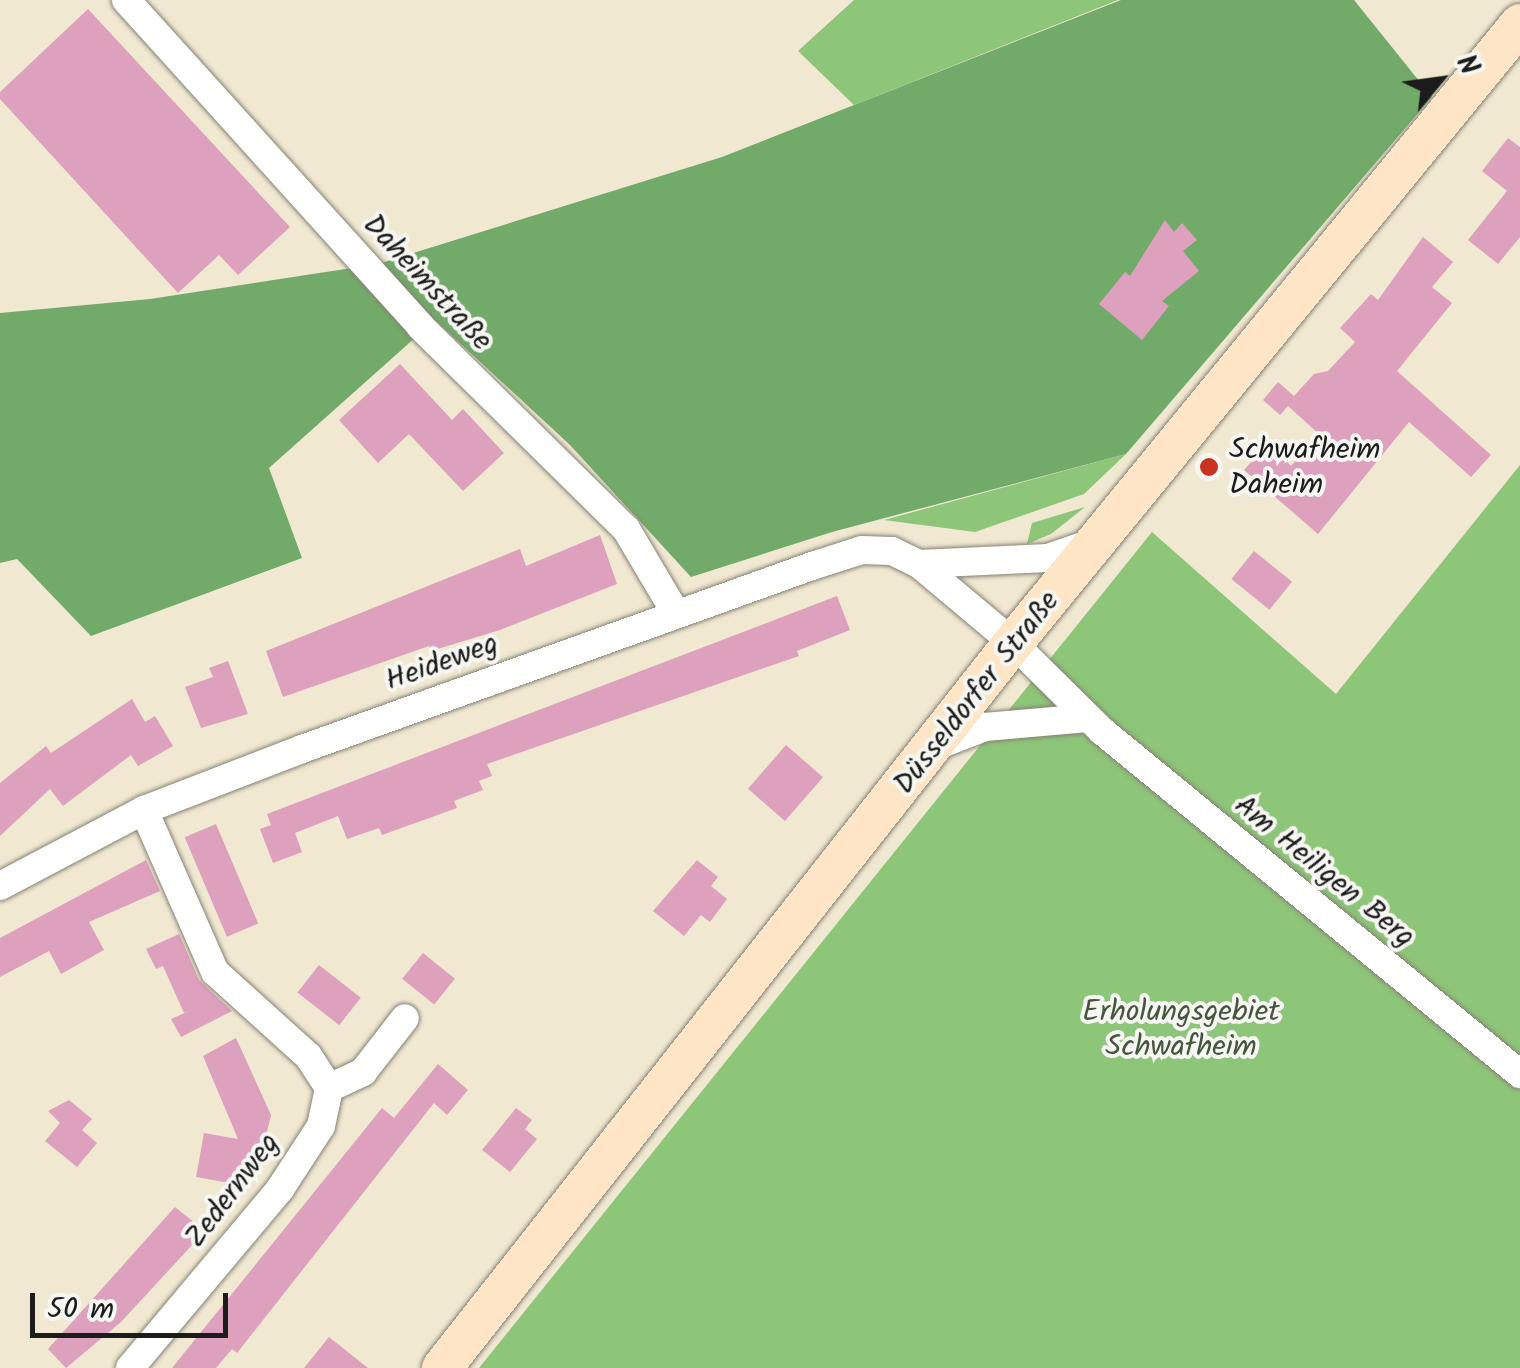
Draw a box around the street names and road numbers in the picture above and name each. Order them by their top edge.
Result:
street label: Daheimstraße [355,207,499,359]
street label: Düsseldorfer Straße [886,584,1068,802]
street label: Heideweg [381,626,503,700]
street label: Am Heiligen Berg [1226,788,1422,956]
street label: Zedernweg [178,1126,288,1256]

